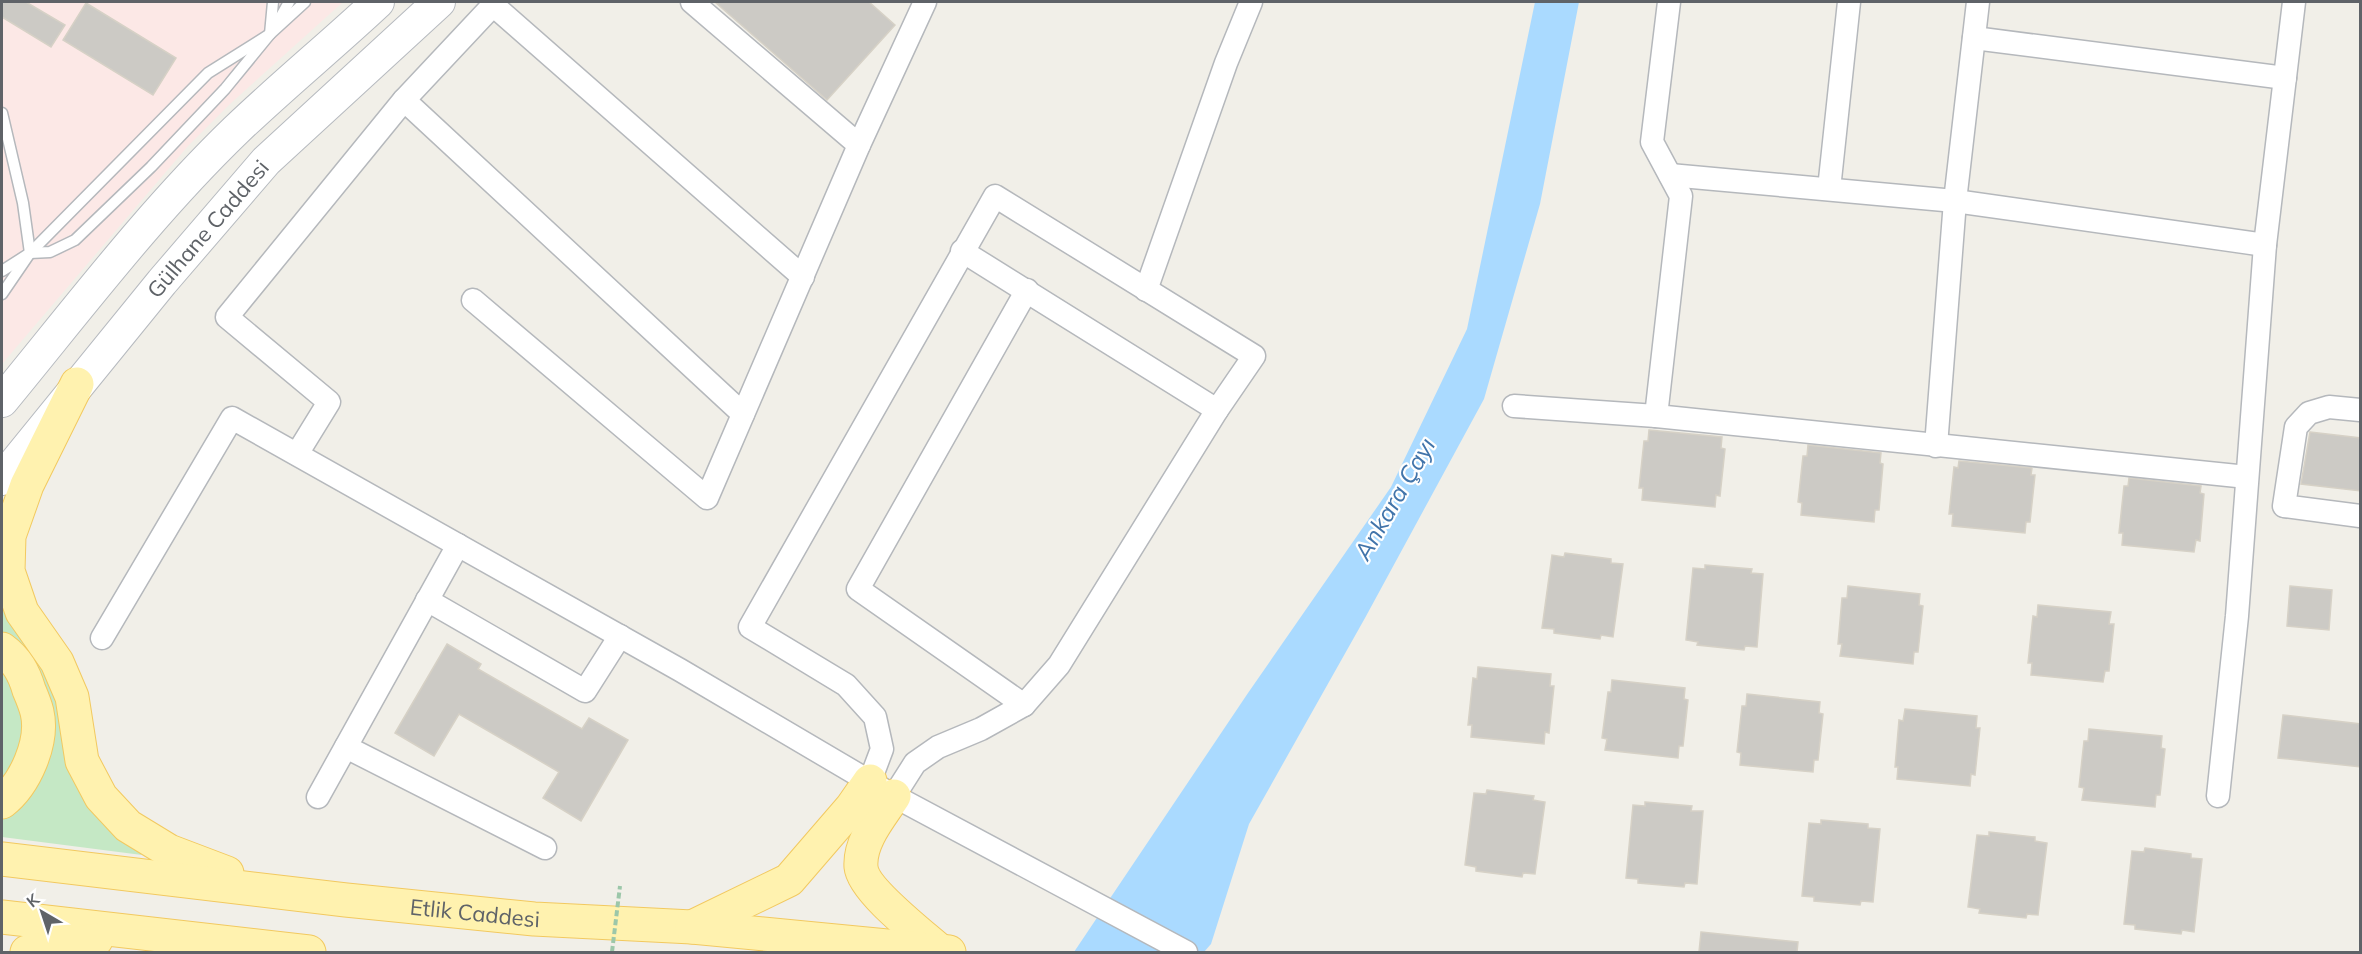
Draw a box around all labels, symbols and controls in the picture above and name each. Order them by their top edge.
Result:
street label: Gülhane Caddesi [141,154,275,304]
water label: Ankara Çayı [1347,432,1441,566]
north arrow [12,882,72,942]
text: K [22,888,44,911]
street label: Etlik Caddesi [409,893,541,933]

